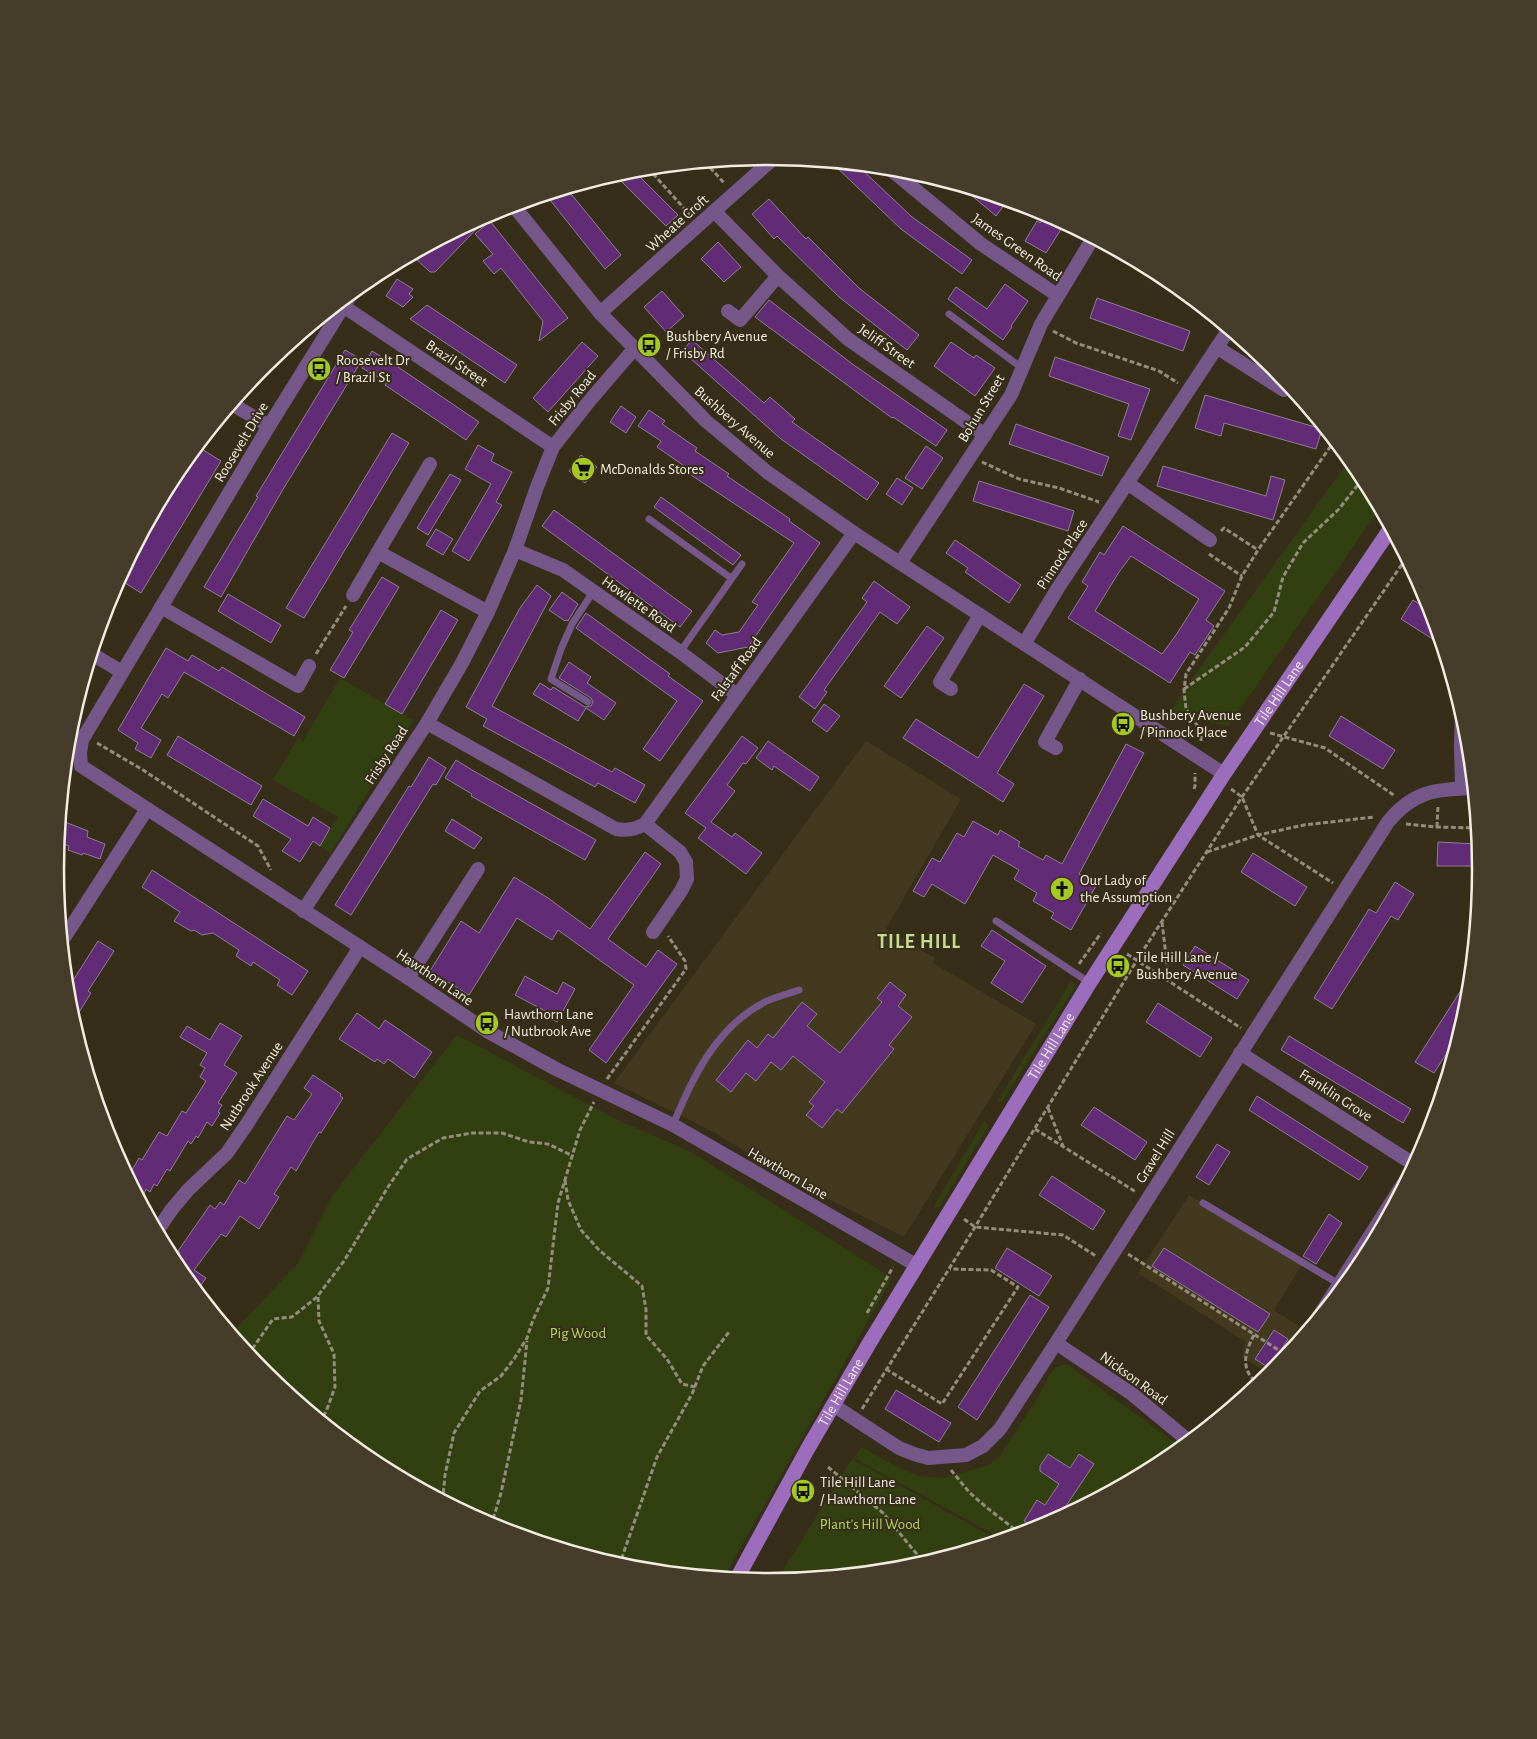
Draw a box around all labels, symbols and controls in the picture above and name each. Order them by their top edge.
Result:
street label: Wheate Croft [643,192,711,255]
street label: James Green Road [969,211,1064,284]
street label: Jeliff Street [856,321,918,371]
place label: Bushbery Avenue / Frisby Rd [666,329,767,361]
bus stop icon: Bushbery Avenue / Frisby Rd [636,332,662,358]
street label: Brazil Street [423,337,490,390]
place label: Roosevelt Dr / Brazil St [336,353,410,385]
bus stop icon: Roosevelt Dr / Brazil St [306,356,332,382]
street label: Frisby Road [546,368,599,429]
street label: Bohun Street [955,372,1008,445]
street label: Bushbery Avenue [692,383,778,461]
street label: Roosevelt Drive [212,400,271,485]
supermarket icon: McDonalds Stores [570,456,596,482]
place label: McDonalds Stores [600,462,704,477]
street label: Pinnock Place [1034,516,1091,592]
street label: Howlette Road [599,573,679,635]
street label: Falstaff Road [708,634,765,704]
street label: Tile Hill Lane [1252,658,1307,729]
place label: Bushbery Avenue / Pinnock Place [1140,708,1241,740]
bus stop icon: Bushbery Avenue / Pinnock Place [1110,711,1136,737]
street label: Frisby Road [362,723,411,787]
place label: Our Lady of the Assumption [1080,873,1172,905]
church icon: Our Lady of the Assumption [1049,876,1075,902]
district label: TILE HILL [877,932,961,952]
street label: Hawthorn Lane [393,946,476,1009]
place label: Tile Hill Lane / Bushbery Avenue [1136,950,1237,982]
bus stop icon: Tile Hill Lane / Bushbery Avenue [1105,953,1131,979]
place label: Hawthorn Lane / Nutbrook Ave [504,1007,593,1039]
bus stop icon: Hawthorn Lane / Nutbrook Ave [474,1010,500,1036]
street label: Tile Hill Lane [1025,1010,1077,1083]
street label: Nutbrook Avenue [217,1039,286,1133]
street label: Franklin Grove [1297,1066,1375,1124]
street label: Gravel Hill [1133,1127,1178,1186]
street label: Hawthorn Lane [745,1145,830,1202]
park label: Pig Wood [550,1326,606,1341]
street label: Nickson Road [1097,1349,1170,1408]
street label: Tile Hill Lane [816,1356,867,1429]
place label: Tile Hill Lane / Hawthorn Lane [820,1475,916,1507]
bus stop icon: Tile Hill Lane / Hawthorn Lane [790,1478,816,1504]
park label: Plant's Hill Wood [820,1517,921,1532]

